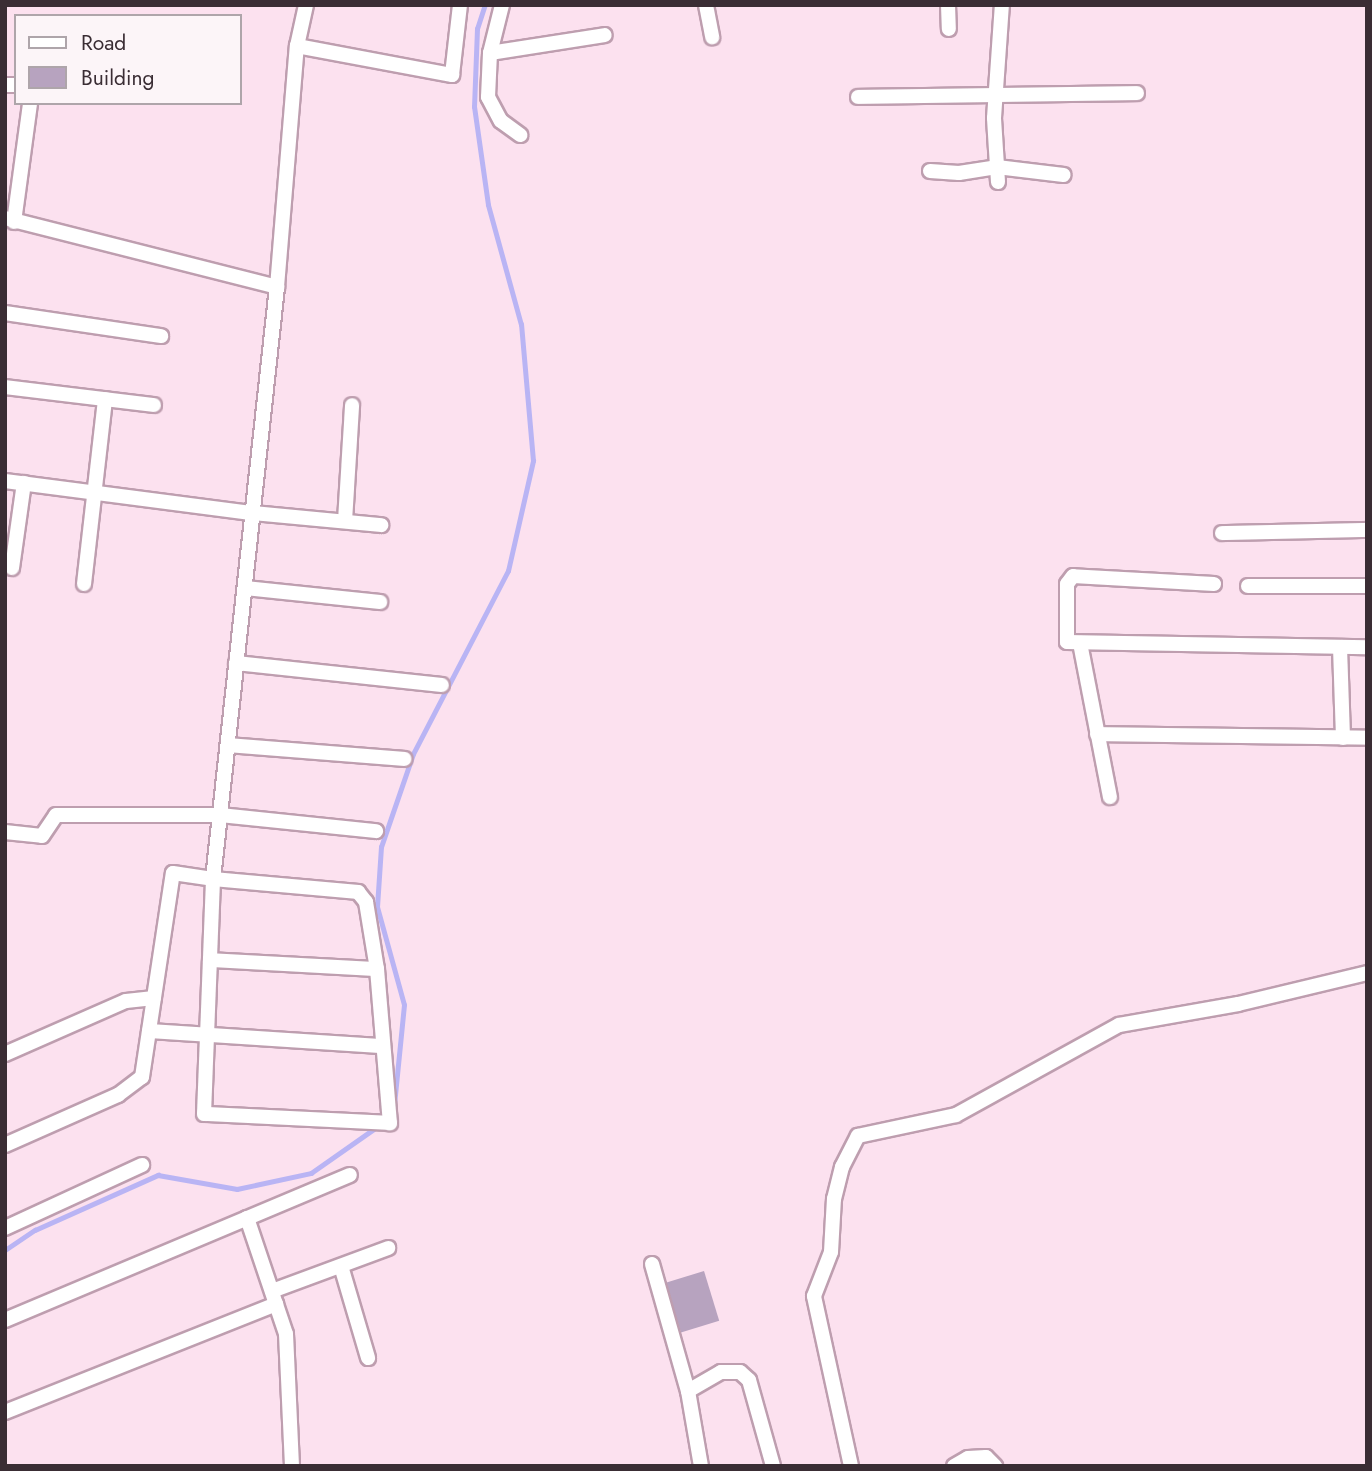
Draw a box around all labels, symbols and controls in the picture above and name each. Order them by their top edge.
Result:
legend [14,14,242,105]
text: Road [81,28,126,58]
text: Building [81,63,154,93]

